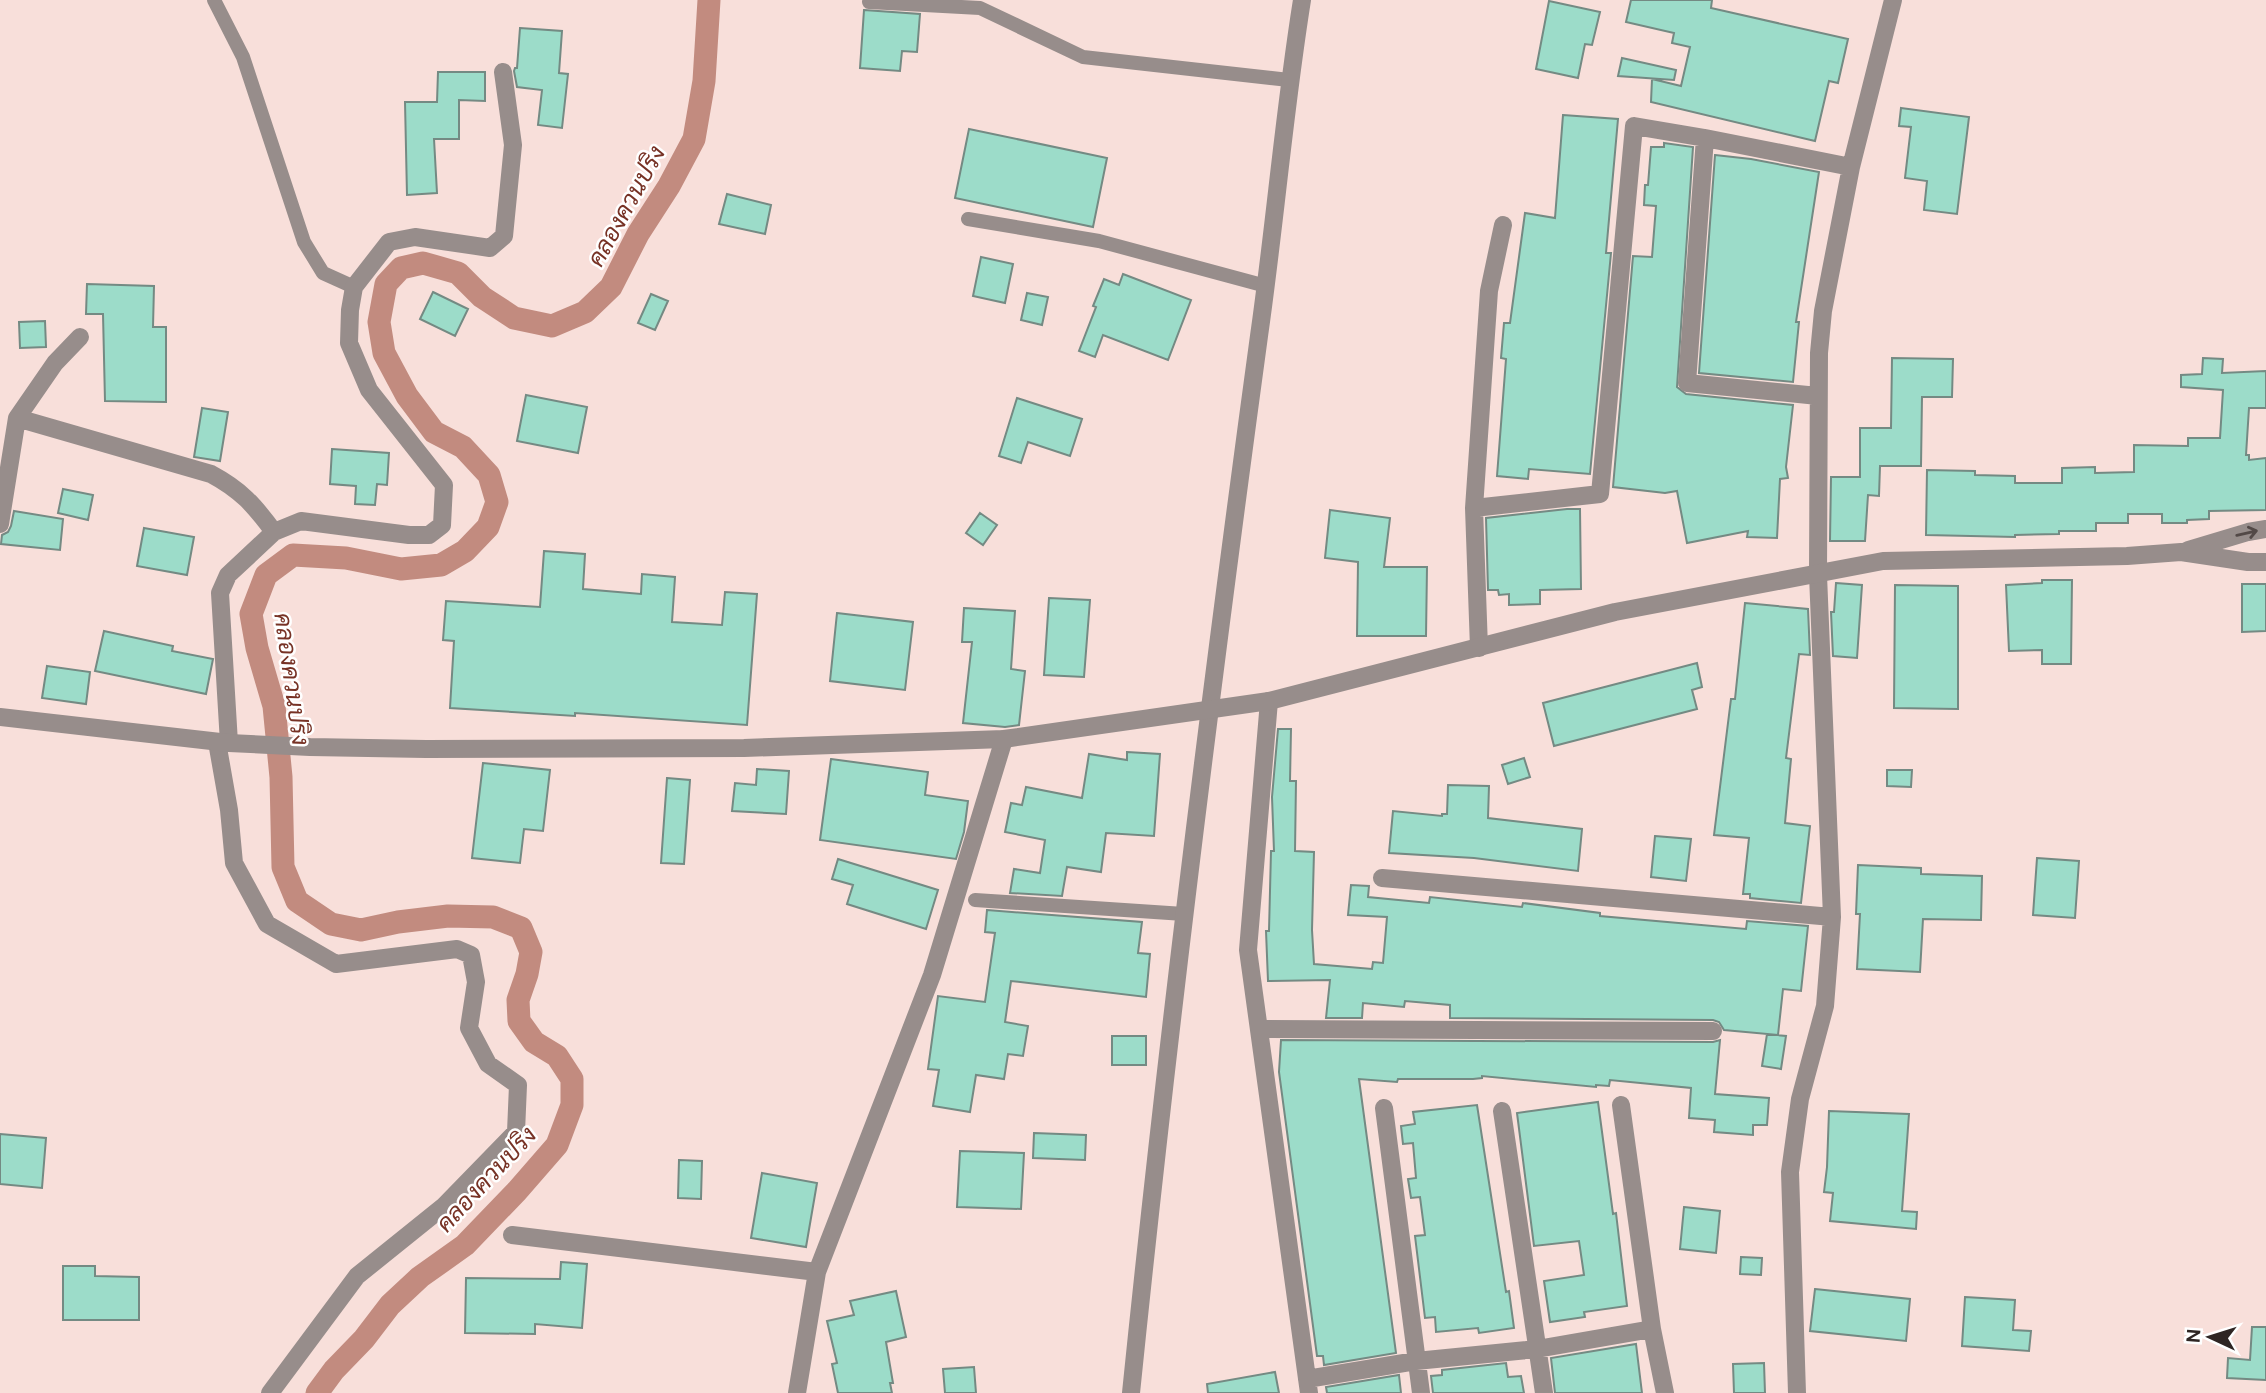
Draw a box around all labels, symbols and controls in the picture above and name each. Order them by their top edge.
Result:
water label: คลองควนปริง [580,140,672,272]
one-way arrow [2235,526,2258,539]
water label: คลองควนปริง [267,611,317,747]
water label: คลองควนปริง [429,1119,543,1238]
north arrow [2175,1302,2245,1372]
text: N [2181,1328,2206,1344]

